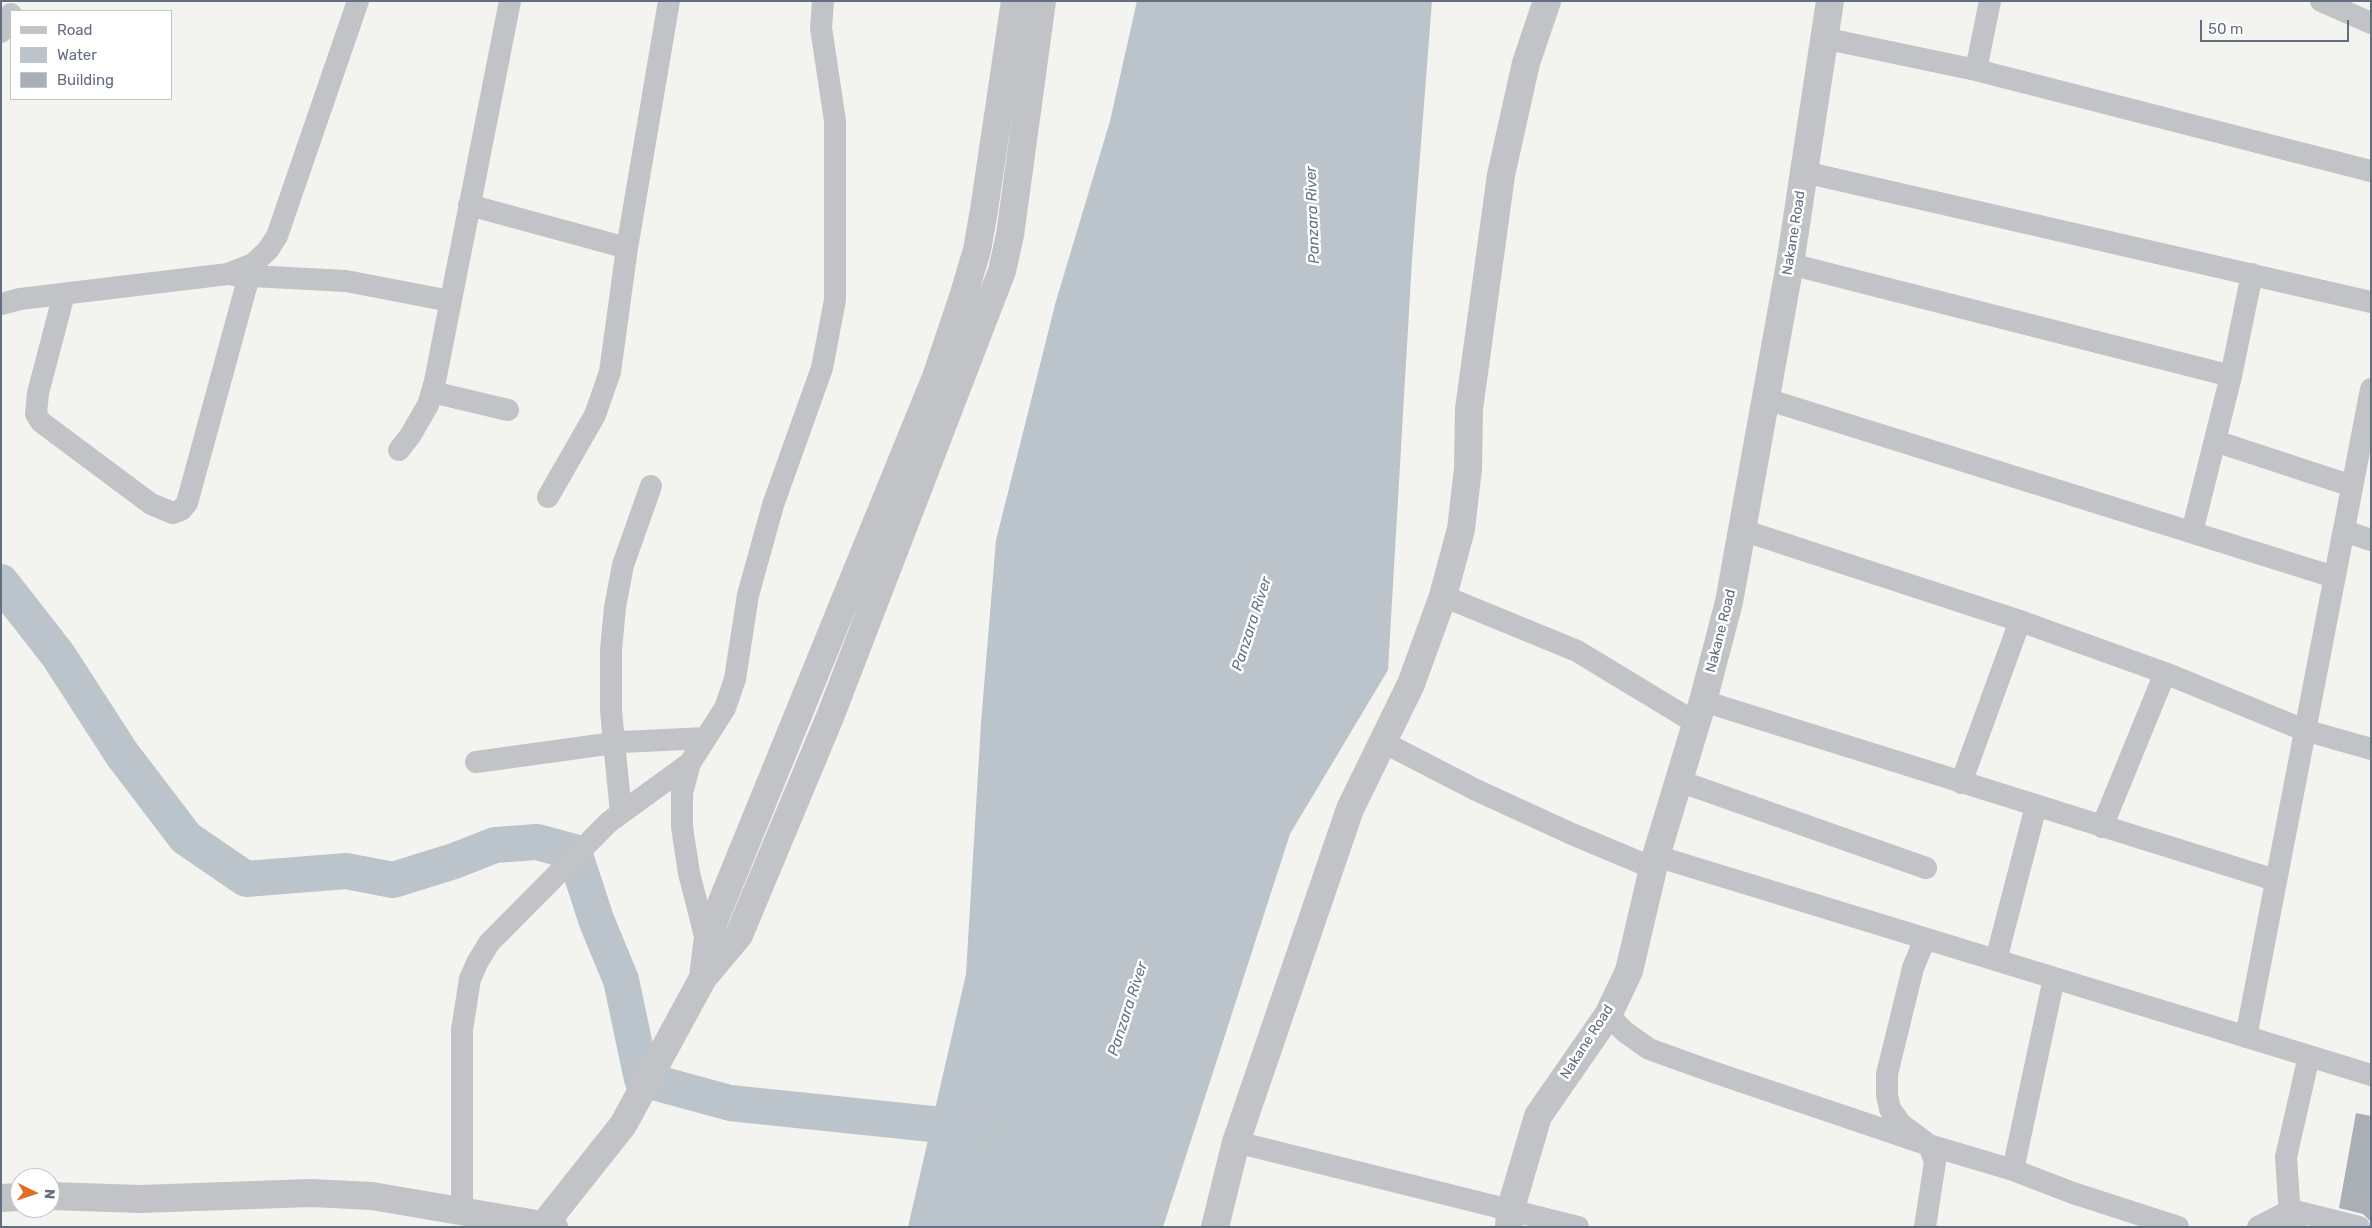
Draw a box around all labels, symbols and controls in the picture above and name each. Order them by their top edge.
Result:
legend [10,10,172,100]
scale bar [2202,10,2351,42]
text: 50 m [2208,20,2243,38]
text: Road [57,21,93,39]
text: Water [57,46,97,64]
text: Building [57,71,114,89]
water label: Panzara River [1302,166,1324,264]
street label: Nakane Road [1779,190,1809,276]
water label: Panzara River [1228,575,1276,673]
street label: Nakane Road [1703,588,1739,674]
water label: Panzara River [1104,960,1152,1058]
street label: Nakane Road [1557,1002,1617,1082]
north arrow [10,1168,60,1218]
text: N [41,1188,58,1200]

